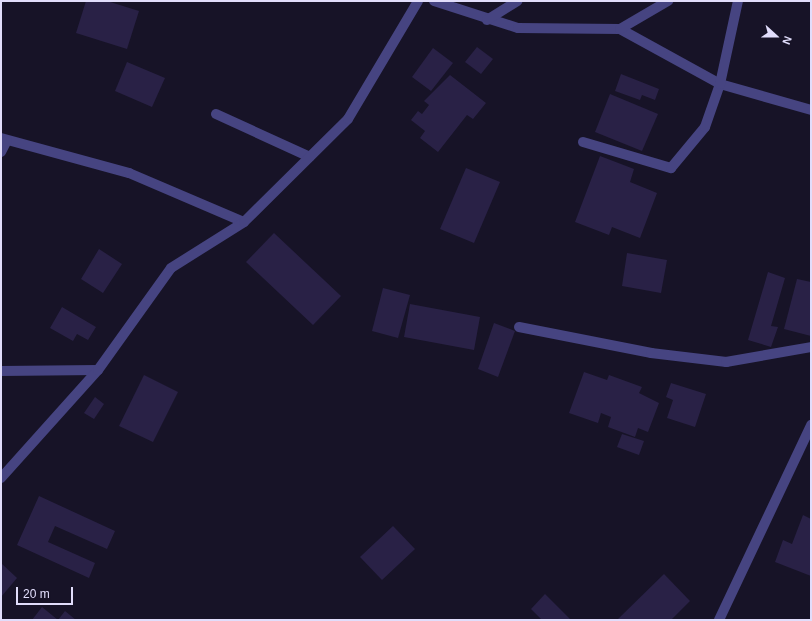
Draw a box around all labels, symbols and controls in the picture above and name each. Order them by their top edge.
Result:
north arrow [756,16,796,56]
text: N [780,34,794,46]
scale bar [18,579,75,605]
text: 20 m [23,587,50,601]

